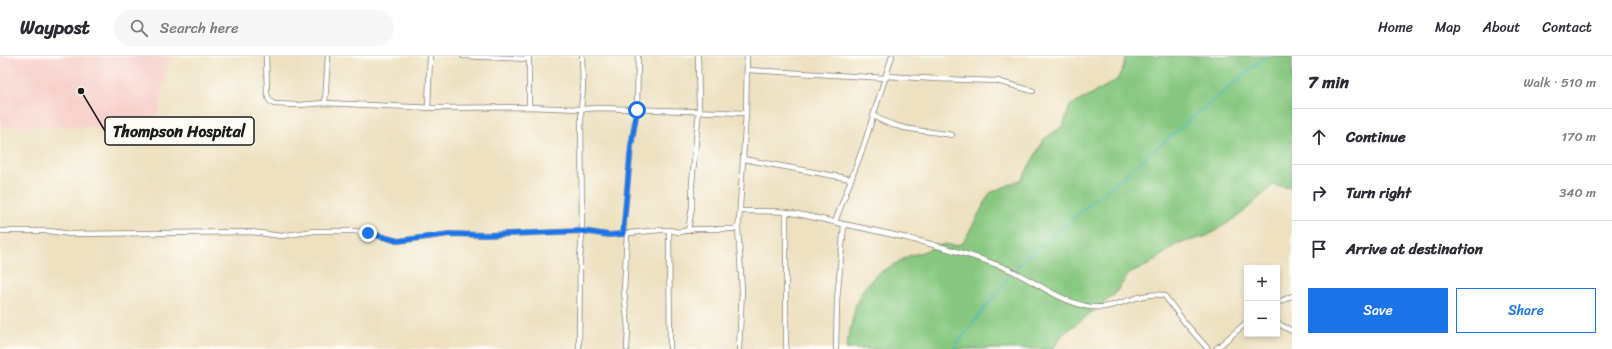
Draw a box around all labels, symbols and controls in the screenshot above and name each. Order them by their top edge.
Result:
search box [114,10,394,46]
text: Waypost [20,11,90,44]
text: Search here [160,15,239,41]
text: Home [1378,15,1413,40]
text: Map [1435,15,1461,40]
text: About [1483,15,1520,40]
text: Contact [1542,15,1592,40]
icon: search [128,17,150,39]
text: 7 min [1308,67,1349,97]
text: Walk · 510 m [1523,71,1596,94]
route start [628,101,646,119]
callout: Thompson Hospital [105,117,254,145]
text: Thompson Hospital [113,117,247,146]
text: Continue [1346,124,1406,150]
text: 170 m [1561,125,1596,148]
icon: ahead [1308,126,1330,148]
text: Turn right [1346,180,1411,206]
text: 340 m [1559,181,1596,204]
icon: right [1308,182,1330,204]
route end [359,224,377,242]
text: Arrive at destination [1346,236,1483,262]
icon: arrive [1308,238,1330,260]
map controls [1244,265,1280,337]
button: + [1244,265,1280,301]
button: Save [1308,288,1448,333]
button: Share [1456,288,1596,333]
button: − [1244,301,1280,337]

